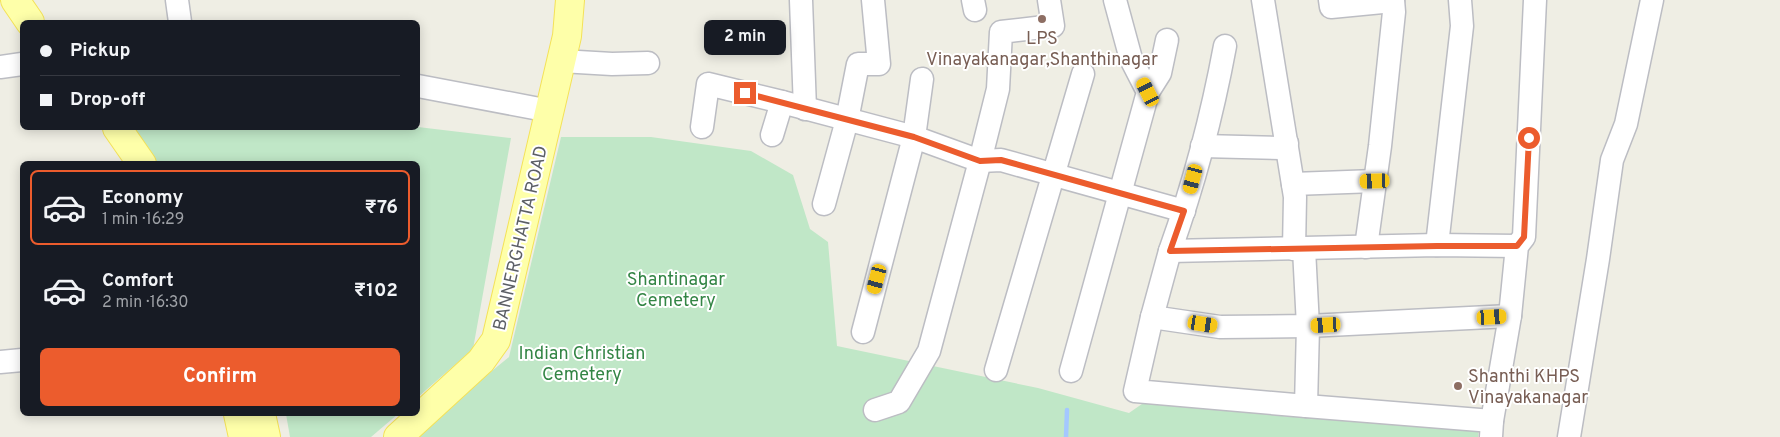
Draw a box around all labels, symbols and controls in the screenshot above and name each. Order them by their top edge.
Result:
marker: LPS Vinayakanagar,Shanthinagar [1036,13,1048,25]
callout: 2 min [704,21,786,56]
text: 2 min [724,27,766,47]
place label: LPS Vinayakanagar,Shanthinagar [926,28,1158,72]
text: Pickup [70,39,130,63]
car [1134,75,1161,109]
route end [734,82,756,104]
text: Drop-off [70,88,145,112]
route start [1518,127,1540,149]
street label: BANNERGHATTA ROAD [489,144,554,333]
car [1181,163,1204,195]
car [1359,173,1390,189]
icon: car [42,185,87,230]
text: Economy [102,186,183,210]
text: ₹76 [365,196,398,220]
text: 1 min · 16:29 [102,210,184,230]
car [865,263,888,295]
icon: car [42,268,87,313]
text: Comfort [102,269,174,293]
park label: Shantinagar Cemetery [627,269,725,313]
text: ₹102 [354,279,398,303]
text: 2 min · 16:30 [102,293,189,313]
car [1476,309,1507,325]
car [1187,314,1218,334]
car [1310,317,1341,333]
park label: Indian Christian Cemetery [519,343,645,387]
button: Confirm [40,348,400,406]
place label: Shanthi KHPS Vinayakanagar [1468,366,1588,410]
marker: Shanthi KHPS Vinayakanagar [1452,380,1464,392]

